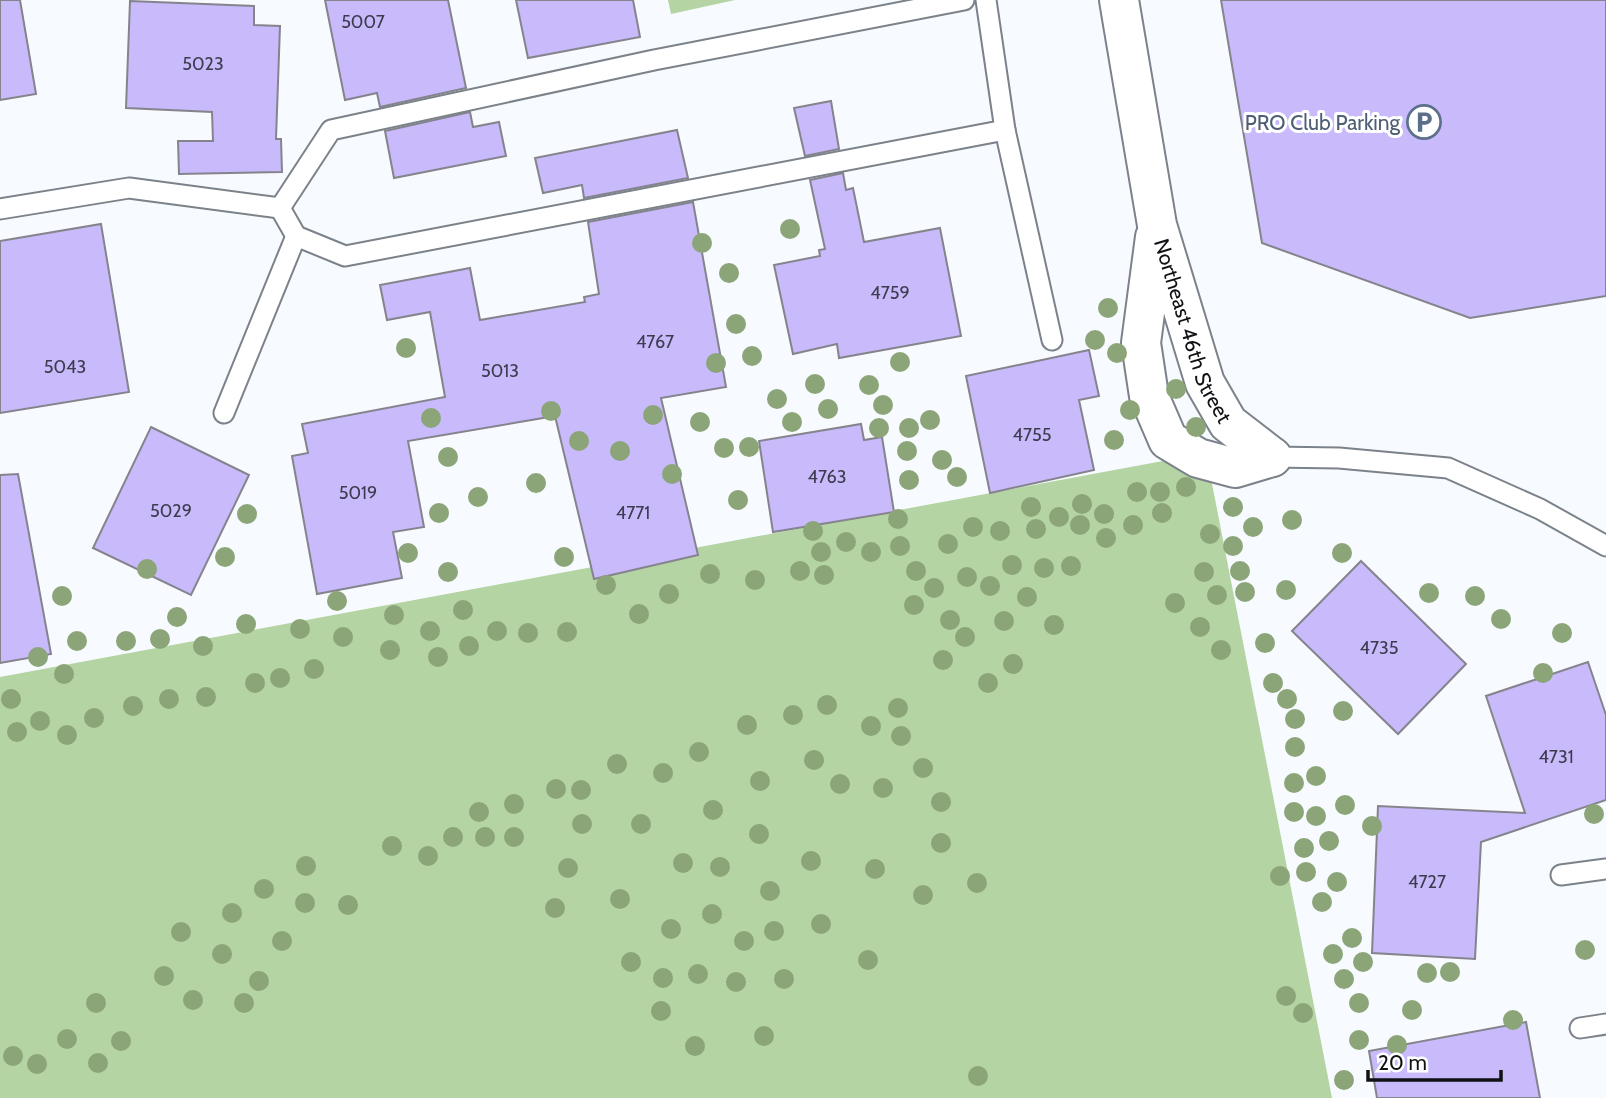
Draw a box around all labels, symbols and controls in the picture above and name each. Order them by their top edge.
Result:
house number: 5007 [341,11,385,33]
house number: 5023 [182,53,224,75]
parking icon: PRO Club Parking [1405,103,1443,141]
place label: PRO Club Parking [1245,110,1401,135]
street label: Northeast 46th Street [1149,236,1238,427]
house number: 4759 [870,282,910,304]
house number: 4767 [636,331,674,353]
house number: 5043 [44,356,86,378]
house number: 5013 [481,360,519,382]
house number: 4755 [1013,424,1051,446]
house number: 4763 [808,466,847,488]
house number: 5019 [339,482,377,504]
house number: 5029 [150,500,192,522]
house number: 4771 [616,502,650,524]
house number: 4735 [1360,637,1398,659]
house number: 4731 [1538,746,1574,768]
house number: 4727 [1408,871,1446,893]
scale bar [1368,1038,1501,1082]
text: 20 m [1378,1050,1427,1075]

